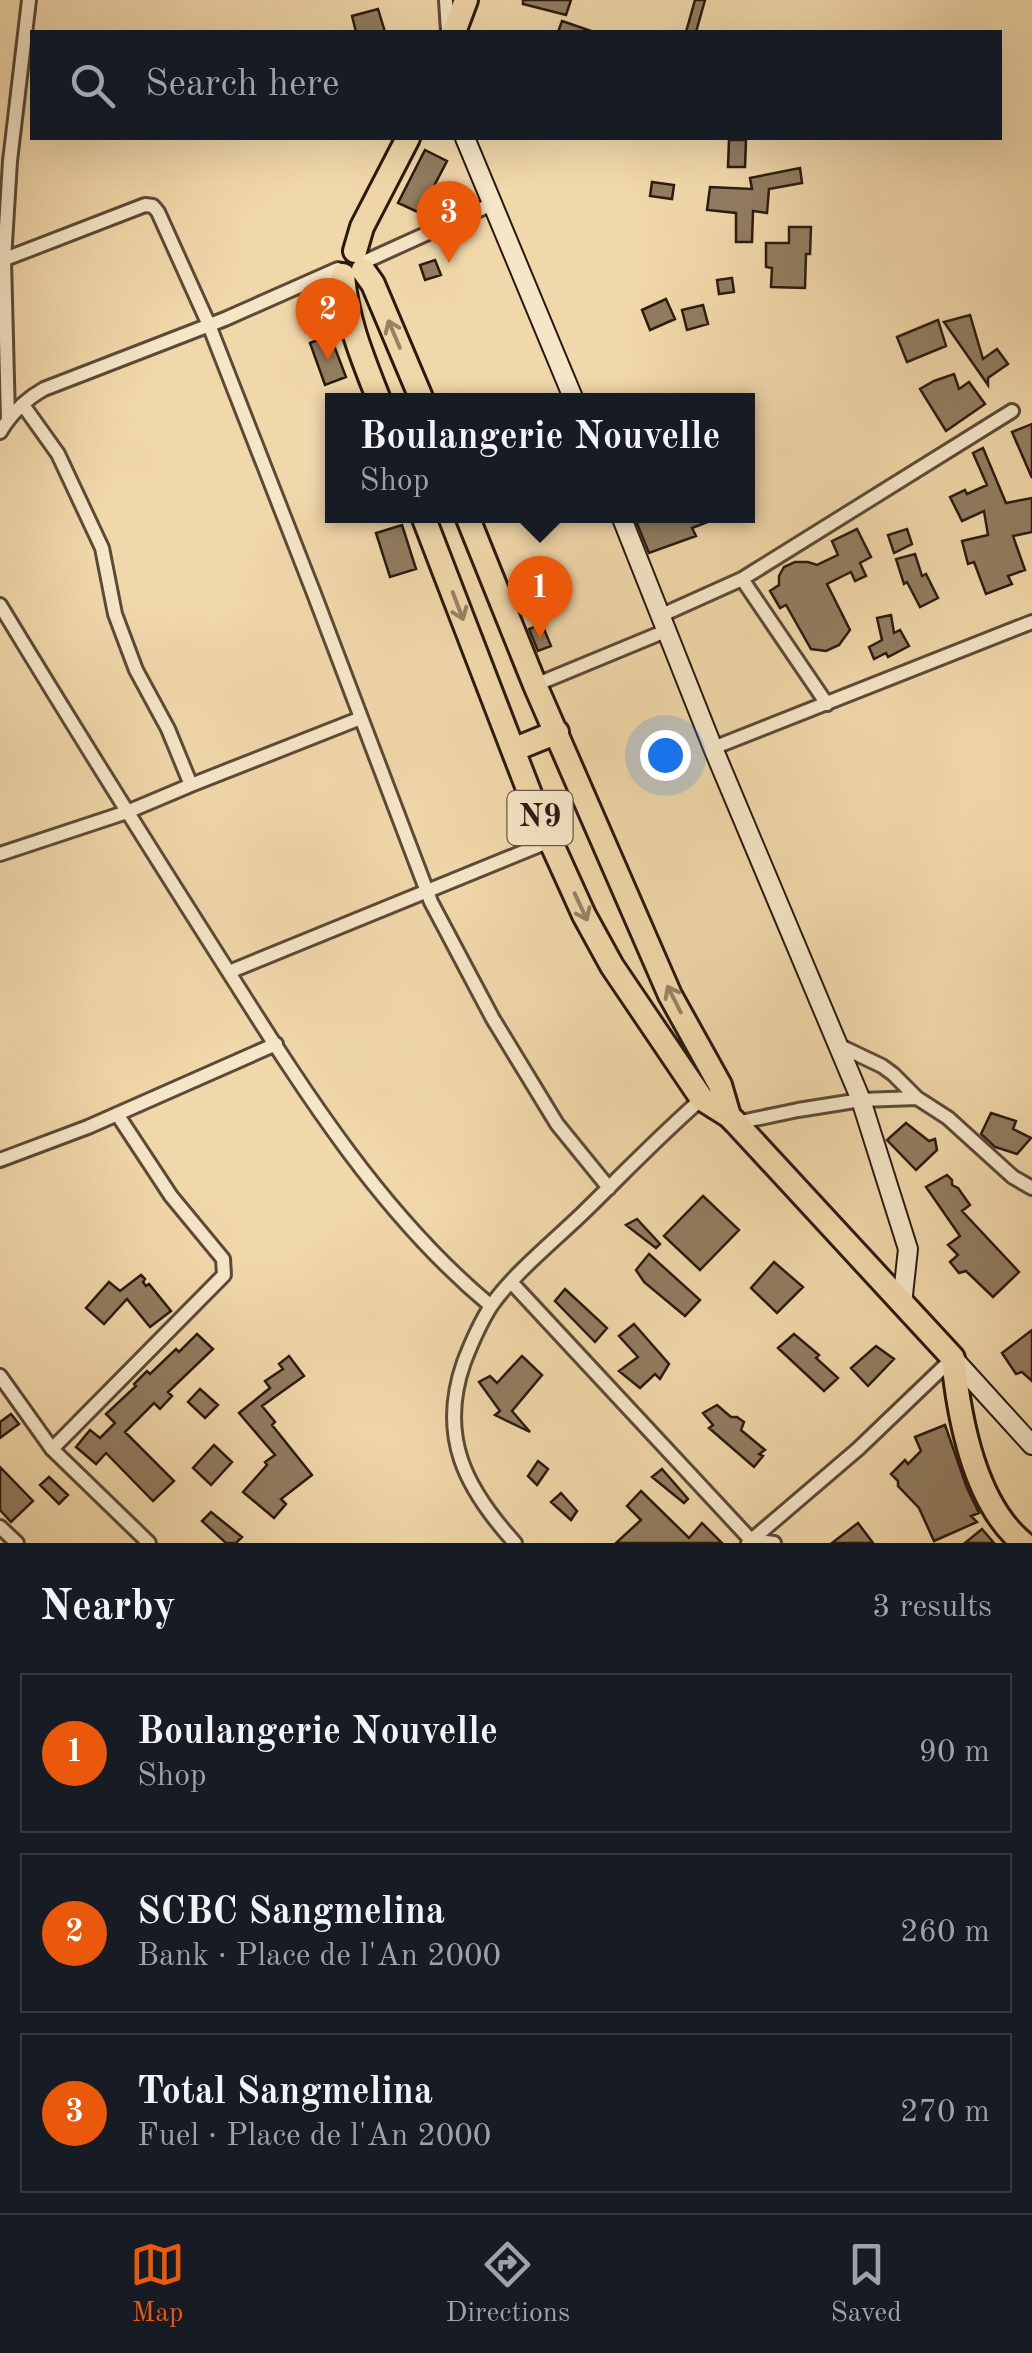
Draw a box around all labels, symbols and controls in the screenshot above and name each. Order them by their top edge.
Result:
search box [30,30,1002,140]
icon: search [65,58,120,113]
text: Search here [145,66,340,104]
pin: 3 [416,180,482,263]
pin: 2 [296,278,360,360]
one-way arrow [384,319,402,350]
popup [325,393,755,523]
text: Boulangerie Nouvelle [360,419,720,457]
text: Shop [360,466,429,498]
pin: 1 [508,556,572,638]
one-way arrow [450,590,468,621]
your location [640,730,691,781]
road number: N9 [508,791,572,845]
one-way arrow [572,891,591,921]
one-way arrow [663,985,682,1015]
text: Nearby [40,1587,176,1629]
text: 3 results [872,1592,992,1624]
text: Boulangerie Nouvelle [137,1714,498,1752]
text: 1 [65,1737,84,1769]
text: 90 m [919,1737,990,1769]
text: Shop [137,1761,207,1793]
text: SCBC Sangmelina [137,1894,445,1932]
text: 2 [65,1917,84,1949]
text: 260 m [900,1917,990,1949]
text: Bank · Place de l'An 2000 [137,1941,501,1973]
text: Total Sangmelina [137,2074,433,2112]
text: 3 [65,2097,84,2129]
text: 270 m [900,2097,990,2129]
text: Fuel · Place de l'An 2000 [137,2121,491,2153]
tab: Map [130,2237,185,2332]
tab: Directions [446,2237,570,2332]
tab: Saved [830,2237,902,2332]

